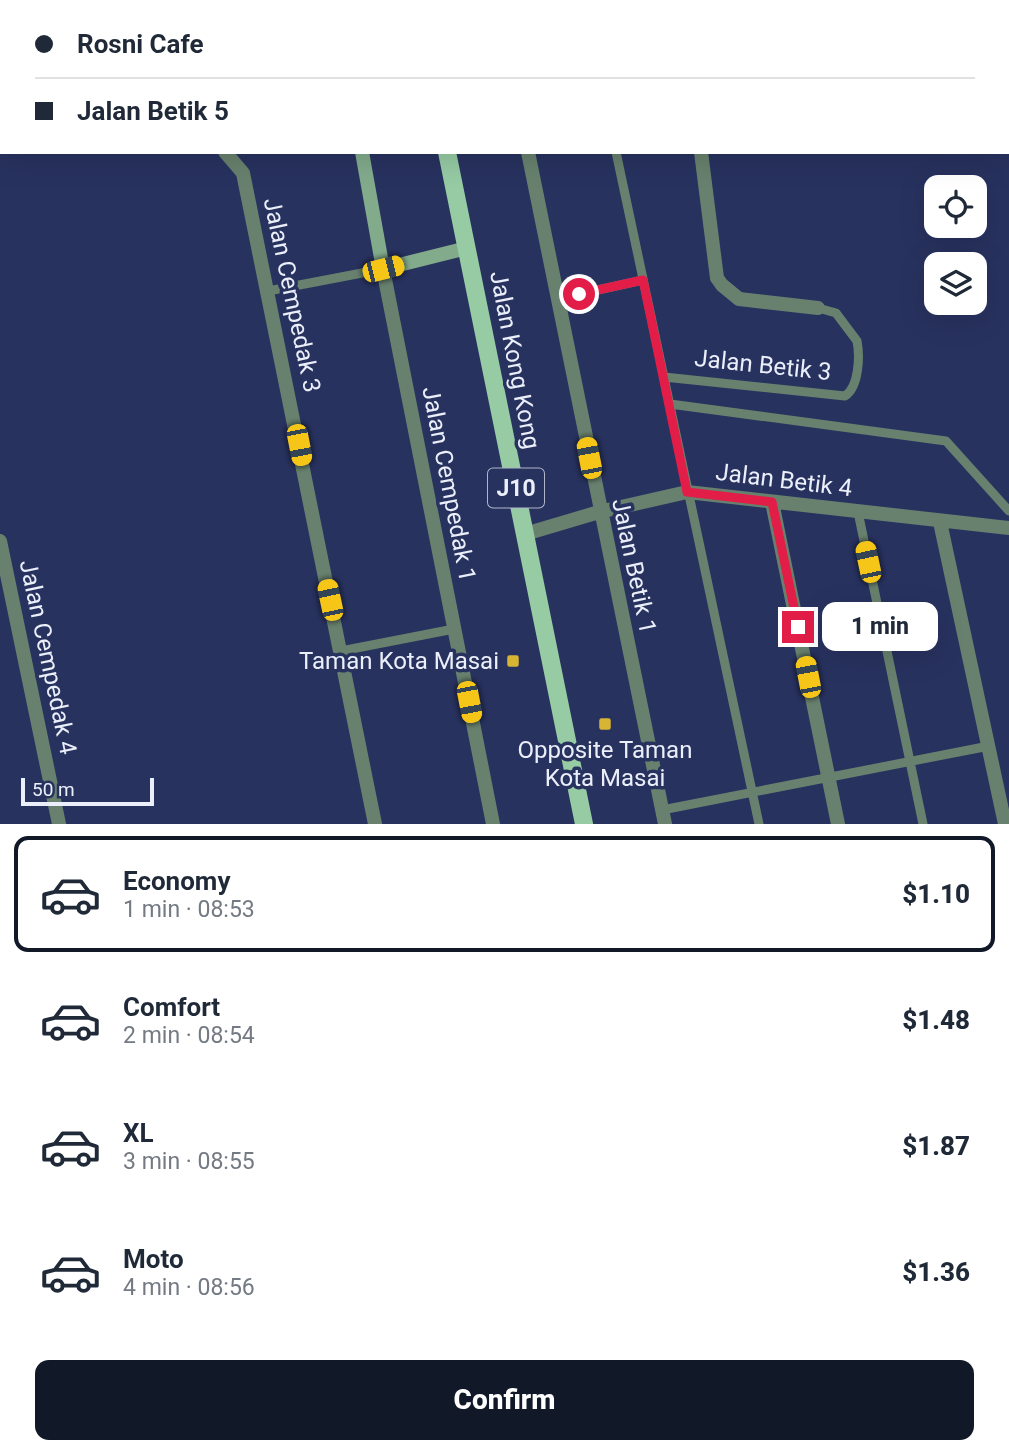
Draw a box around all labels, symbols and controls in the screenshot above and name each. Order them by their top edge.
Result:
text: Rosni Cafe [77,29,204,59]
text: Jalan Betik 5 [77,96,229,126]
map controls [924,175,987,315]
button: locate [924,175,987,238]
street label: Jalan Cempedak 3 [258,195,326,395]
button: layers [924,252,987,315]
car [361,254,406,284]
street label: Jalan Kong Kong [484,269,546,451]
route start [563,278,595,310]
street label: Jalan Betik 3 [693,344,833,386]
street label: Jalan Cempedak 1 [416,384,482,584]
car [285,422,314,468]
car [575,435,604,481]
street label: Jalan Betik 4 [714,458,854,502]
road number: J10 [488,468,544,508]
street label: Jalan Betik 1 [606,496,662,636]
car [854,539,883,585]
street label: Jalan Cempedak 4 [14,557,82,757]
car [316,577,345,623]
callout: 1 min [822,602,938,652]
route end [782,611,814,643]
text: 1 min [851,613,909,640]
place label: Taman Kota Masai [299,647,499,675]
marker: Taman Kota Masai [505,653,521,669]
car [794,654,823,700]
car [455,679,484,725]
marker: Opposite Taman Kota Masai [597,716,613,732]
place label: Opposite Taman Kota Masai [518,736,692,792]
scale bar [21,775,154,807]
text: 50 m [32,778,75,801]
icon: car [39,863,102,926]
text: Economy [123,866,230,896]
text: $1.10 [902,879,970,909]
text: 1 min · 08:53 [123,896,255,923]
icon: car [39,989,102,1052]
text: Comfort [123,992,220,1022]
text: $1.48 [902,1005,970,1035]
text: 2 min · 08:54 [123,1022,255,1049]
icon: car [39,1115,102,1178]
text: XL [123,1118,154,1148]
text: $1.87 [902,1131,970,1161]
text: 3 min · 08:55 [123,1148,255,1175]
icon: car [39,1241,102,1304]
text: Moto [123,1244,184,1274]
text: $1.36 [902,1257,970,1287]
text: 4 min · 08:56 [123,1274,255,1301]
button: Confirm [35,1360,974,1440]

